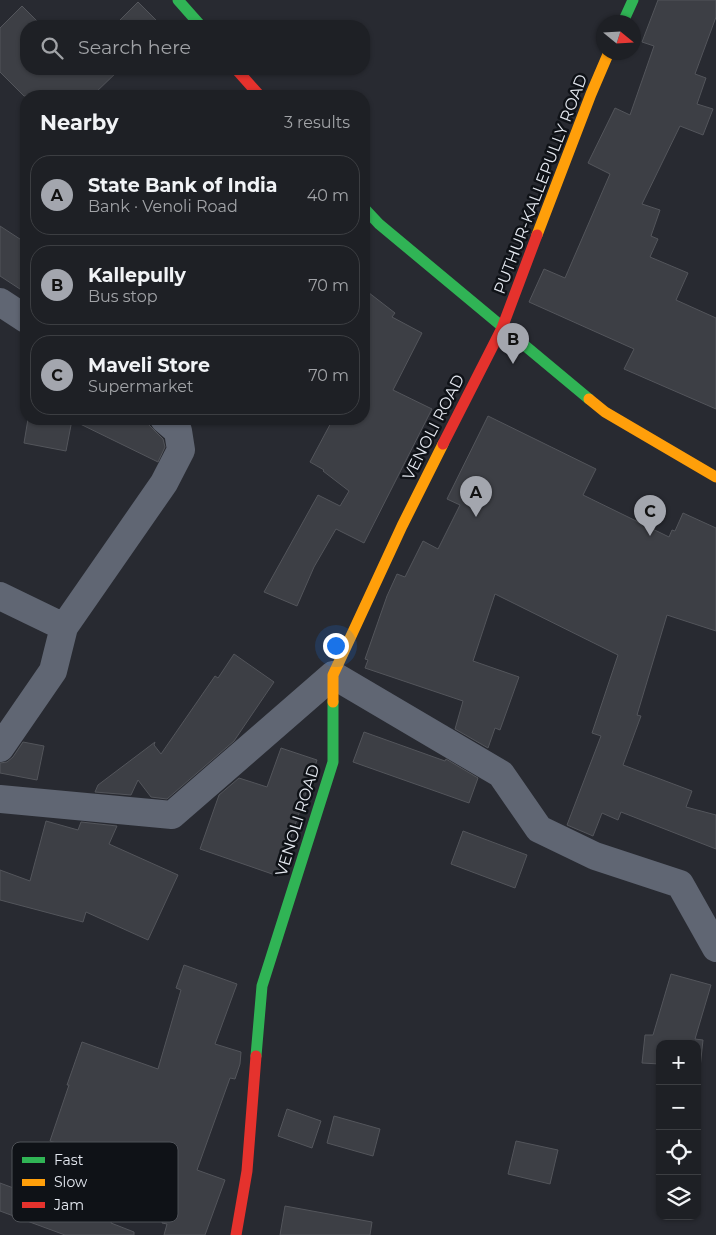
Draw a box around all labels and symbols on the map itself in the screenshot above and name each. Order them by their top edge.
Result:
north arrow [596,15,641,60]
street label: PUTHUR-KALLEPULLY ROAD [490,72,591,297]
pin: B [497,323,529,364]
street label: VENOLI ROAD [399,371,468,483]
pin: A [460,476,492,517]
pin: C [634,495,666,536]
your location [323,633,349,659]
street label: VENOLI ROAD [271,762,324,878]
legend [12,1142,178,1222]
text: Fast [54,1151,84,1169]
text: Slow [54,1173,88,1191]
text: Jam [53,1196,84,1214]

